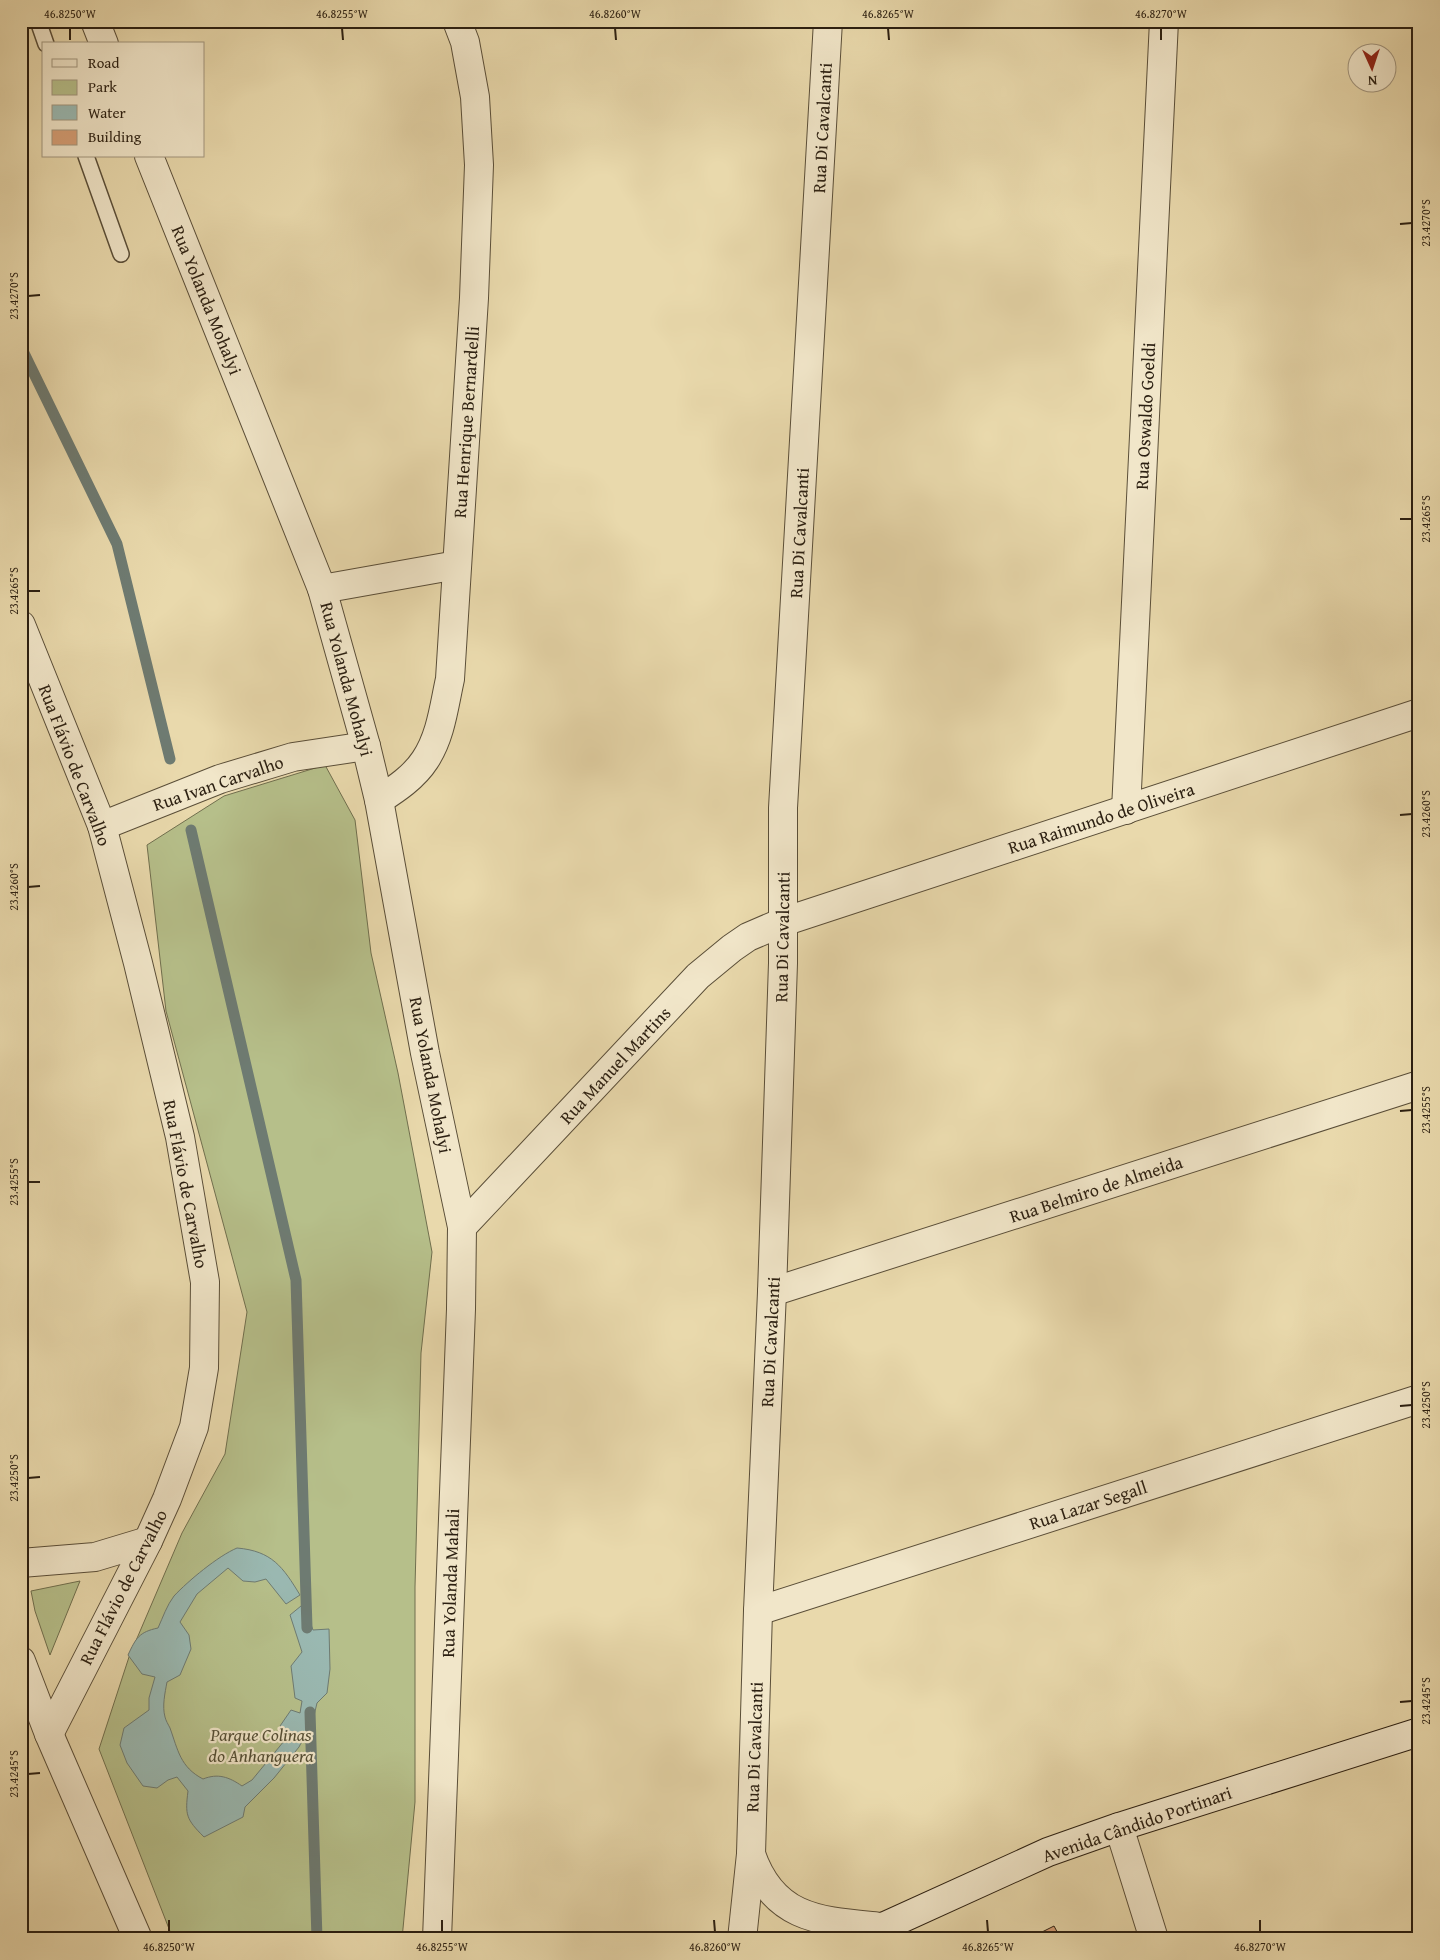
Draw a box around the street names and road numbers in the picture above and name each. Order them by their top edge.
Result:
street label: Rua Di Cavalcanti [805,62,839,194]
street label: Rua Yolanda Mohalyi [165,221,249,379]
street label: Rua Henrique Bernardelli [446,325,486,519]
street label: Rua Oswaldo Goeldi [1128,342,1162,490]
street label: Rua Di Cavalcanti [782,467,816,599]
street label: Rua Yolanda Mohalyi [313,599,381,759]
street label: Rua Flávio de Carvalho [32,680,118,850]
street label: Rua Ivan Carvalho [149,748,287,818]
street label: Rua Raimundo de Oliveira [1004,775,1198,861]
street label: Rua Di Cavalcanti [767,871,797,1003]
street label: Rua Yolanda Mohalyi [403,994,459,1156]
street label: Rua Manuel Martins [553,1000,677,1130]
street label: Rua Flávio de Carvalho [156,1097,216,1271]
street label: Rua Belmiro de Almeida [1006,1148,1187,1230]
street label: Rua Di Cavalcanti [753,1276,787,1408]
street label: Rua Lazar Segall [1026,1473,1150,1537]
street label: Rua Flávio de Carvalho [72,1505,174,1669]
street label: Rua Yolanda Mahali [434,1508,466,1658]
street label: Rua Di Cavalcanti [738,1681,770,1813]
street label: Avenida Cândido Portinari [1039,1779,1235,1869]

